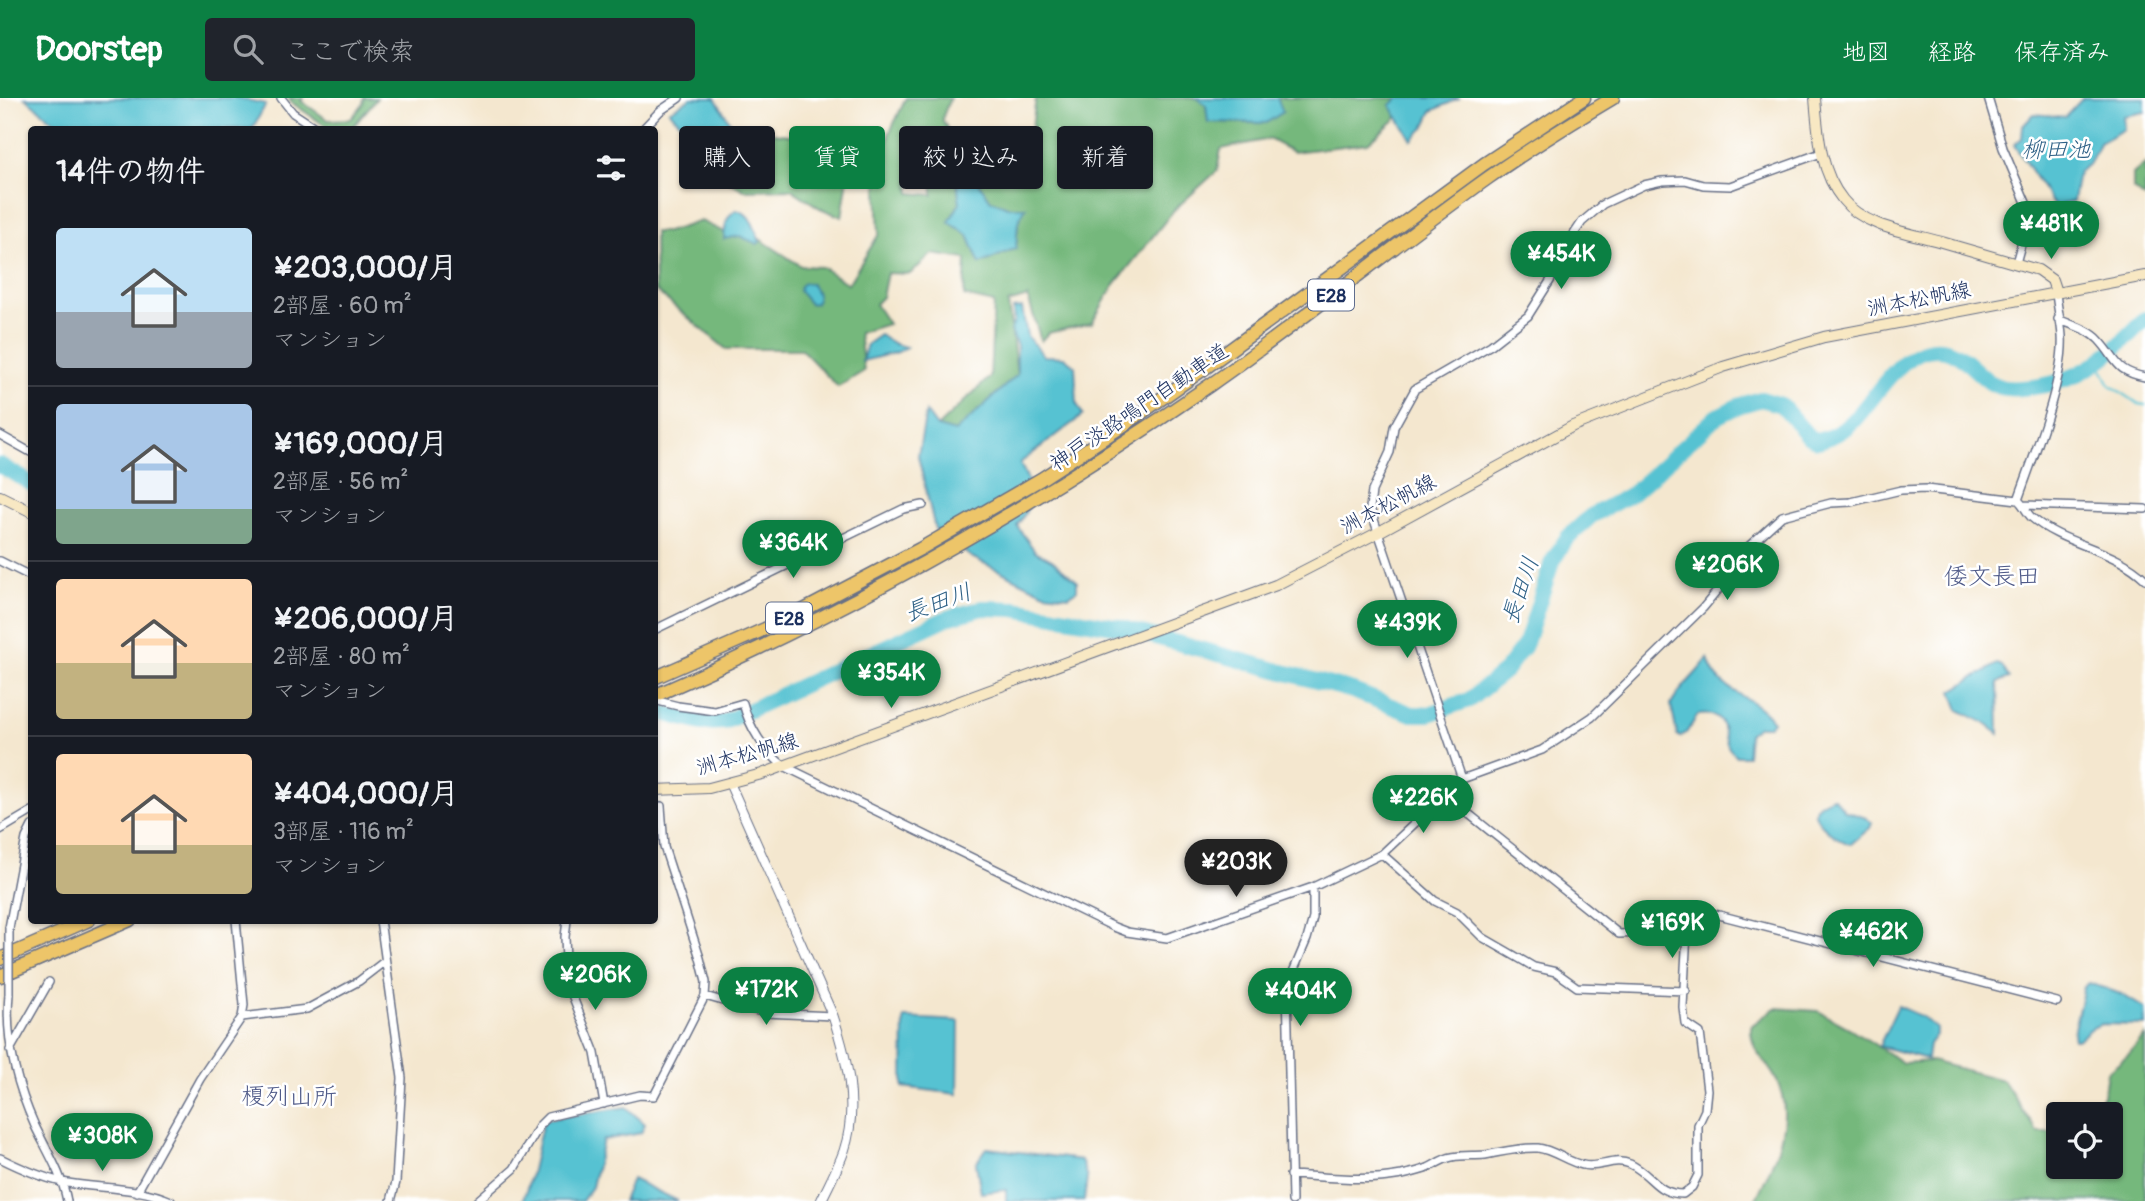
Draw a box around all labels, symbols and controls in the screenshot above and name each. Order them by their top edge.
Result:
search box [205,18,695,81]
text: Doorstep [35,29,163,70]
icon: search [229,30,267,68]
text: ここで検索 [285,36,415,68]
text: 地図 [1842,38,1890,67]
text: 経路 [1928,38,1976,67]
text: 保存済み [2014,38,2110,67]
chip: 購入 [679,126,775,189]
chip: 賃貸 [789,126,885,189]
chip: 絞り込み [899,126,1043,189]
chip: 新着 [1057,126,1153,189]
water label: 柳田池 [2022,135,2092,164]
icon: filters [592,149,630,187]
text: 14件の物件 [56,153,205,190]
pin: ¥481K [2002,202,2100,261]
text: ¥481K [2019,209,2083,238]
pin: ¥454K [1512,232,1610,291]
text: ¥454K [1527,239,1595,268]
text: ¥203,000/月 [273,249,458,286]
icon: home [112,256,196,340]
street label: 洲本松帆線 [1865,276,1973,323]
road number: E28 [1308,280,1354,310]
text: 2部屋 · 60 m² [273,291,412,320]
text: マンション [273,325,387,354]
street label: 神戸淡路鳴門自動車道 [1045,338,1234,477]
text: ¥169,000/月 [273,425,448,462]
icon: home [112,432,196,516]
text: 2部屋 · 56 m² [273,467,408,496]
street label: 洲本松帆線 [1336,468,1441,541]
text: マンション [273,501,387,530]
pin: ¥364K [744,520,842,580]
text: ¥364K [758,528,828,557]
pin: ¥206K [1678,542,1776,602]
text: ¥206K [1691,550,1763,579]
water label: 長田川 [1496,553,1545,628]
district label: 倭文長田 [1944,562,2040,591]
water label: 長田川 [901,577,976,628]
text: ¥206,000/月 [273,600,458,637]
pin: ¥439K [1358,601,1456,660]
road number: E28 [766,603,812,634]
icon: home [112,607,196,691]
text: ¥439K [1373,608,1441,637]
text: 2部屋 · 80 m² [273,642,410,671]
pin: ¥354K [842,650,940,710]
text: ¥354K [857,658,925,687]
text: マンション [273,676,387,705]
street label: 洲本松帆線 [693,727,801,782]
text: ¥404,000/月 [273,775,459,812]
pin: ¥226K [1374,776,1472,835]
icon: home [112,782,196,866]
text: ¥226K [1389,783,1457,812]
text: 3部屋 · 116 m² [273,817,414,846]
pin: ¥203K [1187,840,1285,899]
text: ¥203K [1200,847,1272,876]
text: マンション [273,851,387,880]
pin: ¥169K [1623,900,1721,960]
text: ¥169K [1640,908,1704,937]
pin: ¥462K [1824,910,1922,969]
text: ¥462K [1838,917,1908,946]
pin: ¥206K [546,953,644,1012]
text: ¥206K [559,960,631,989]
pin: ¥172K [717,968,815,1027]
pin: ¥404K [1251,968,1349,1028]
text: ¥172K [734,975,798,1004]
text: ¥404K [1264,976,1336,1005]
district label: 榎列山所 [241,1082,337,1111]
map controls [2046,1102,2123,1179]
button: locate [2046,1102,2123,1179]
pin: ¥308K [53,1114,151,1173]
text: ¥308K [67,1121,137,1150]

